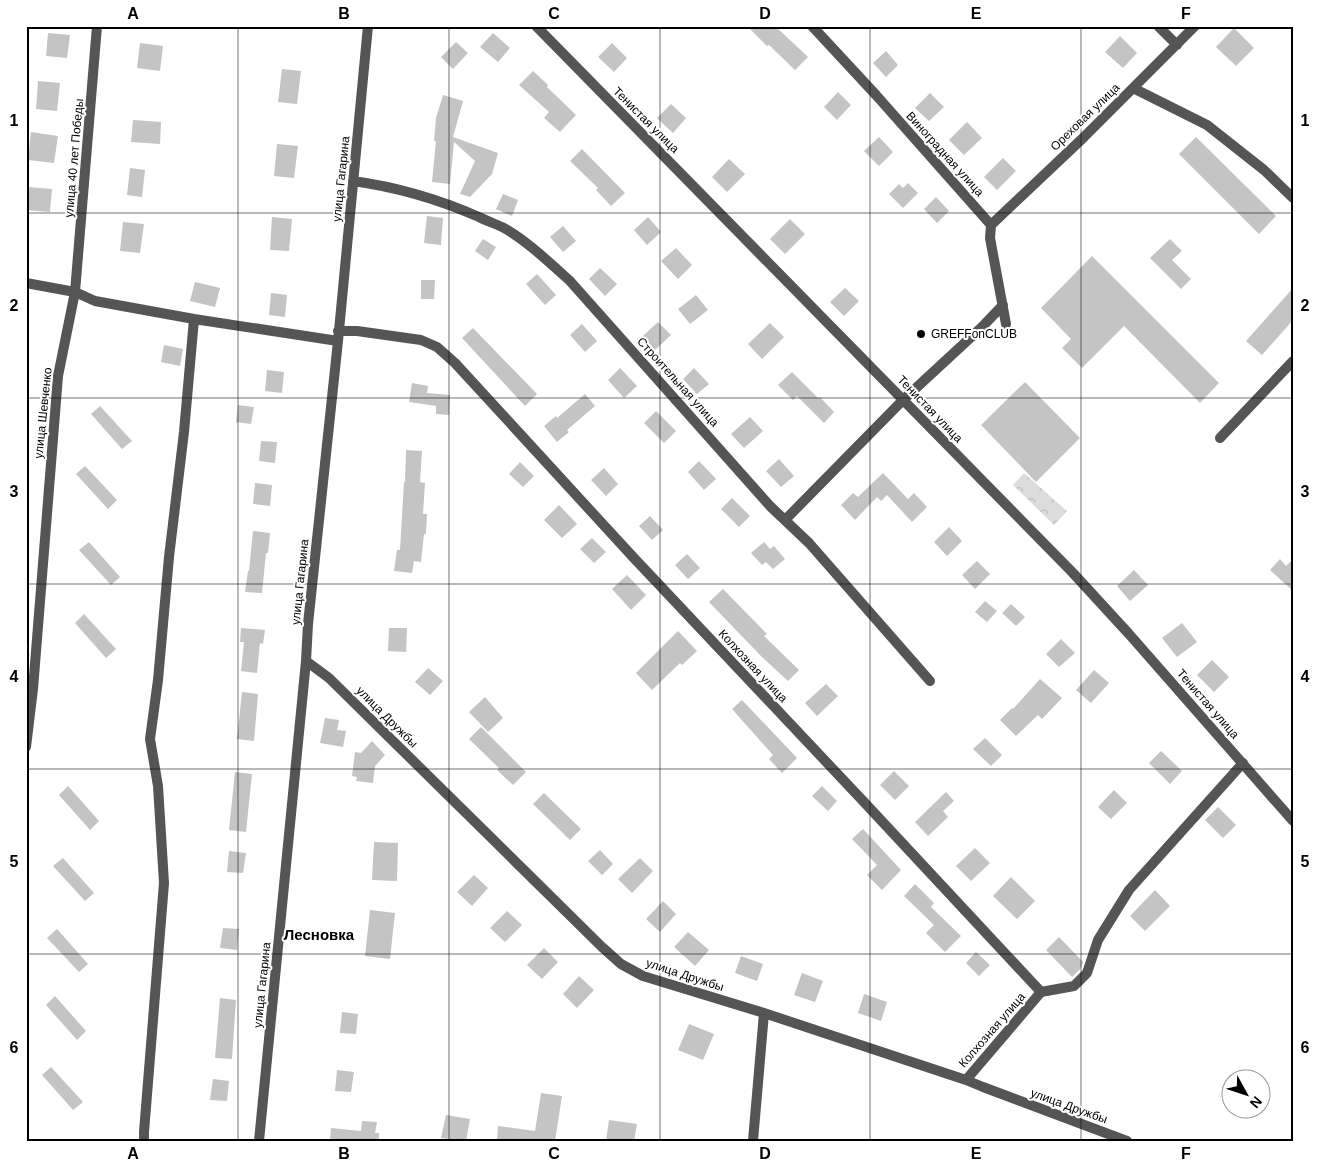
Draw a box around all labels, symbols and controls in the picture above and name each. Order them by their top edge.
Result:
text: A [127,5,139,22]
text: B [338,5,350,22]
text: C [548,5,560,22]
text: D [759,5,771,22]
text: E [971,5,982,22]
text: F [1181,5,1191,22]
street label: Ореховая улица [1048,80,1123,154]
street label: Тенистая улица [610,84,682,156]
street label: улица 40 лет Победы [62,98,86,218]
street label: Виноградная улица [903,109,987,199]
text: 1 [10,112,19,129]
text: 1 [1301,112,1310,129]
street label: улица Гагарина [330,135,353,223]
text: 2 [10,297,19,314]
text: 2 [1301,297,1310,314]
place label: GREFFonCLUB [931,327,1017,341]
marker: GREFFonCLUB [915,328,927,340]
street label: Строительная улица [634,334,722,430]
street label: улица Шевченко [31,366,55,459]
street label: Тенистая улица [895,373,966,446]
text: 3 [10,483,19,500]
text: 3 [1301,483,1310,500]
street label: улица Гагарина [289,538,312,626]
street label: Колхозная улица [716,627,791,706]
street label: Тенистая улица [1174,666,1242,742]
text: 4 [10,668,19,685]
text: 4 [1301,668,1310,685]
street label: улица Дружбы [353,683,421,751]
text: 5 [10,853,19,870]
text: 5 [1301,853,1310,870]
district label: Лесновка [284,926,355,943]
street label: улица Гагарина [251,941,274,1029]
street label: улица Дружбы [644,956,726,994]
street label: Колхозная улица [956,990,1028,1070]
text: 6 [10,1039,19,1056]
text: 6 [1301,1039,1310,1056]
north arrow [1222,1070,1272,1120]
street label: улица Дружбы [1029,1086,1109,1126]
text: N [1247,1093,1265,1111]
text: A [127,1145,139,1162]
text: B [338,1145,350,1162]
text: C [548,1145,560,1162]
text: D [759,1145,771,1162]
text: E [971,1145,982,1162]
text: F [1181,1145,1191,1162]

